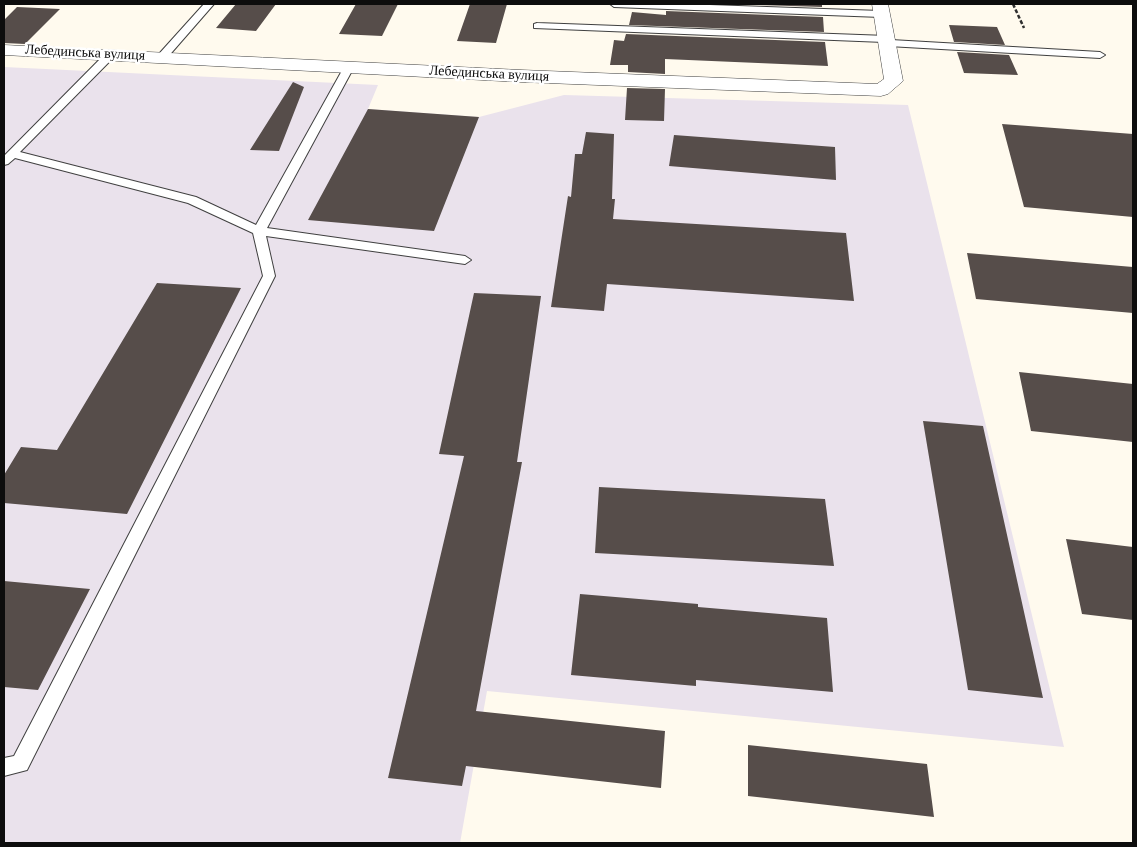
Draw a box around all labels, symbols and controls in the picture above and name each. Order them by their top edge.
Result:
street label: Лебединська вулиця [24,41,146,65]
street label: Лебединська вулиця [428,62,550,86]

